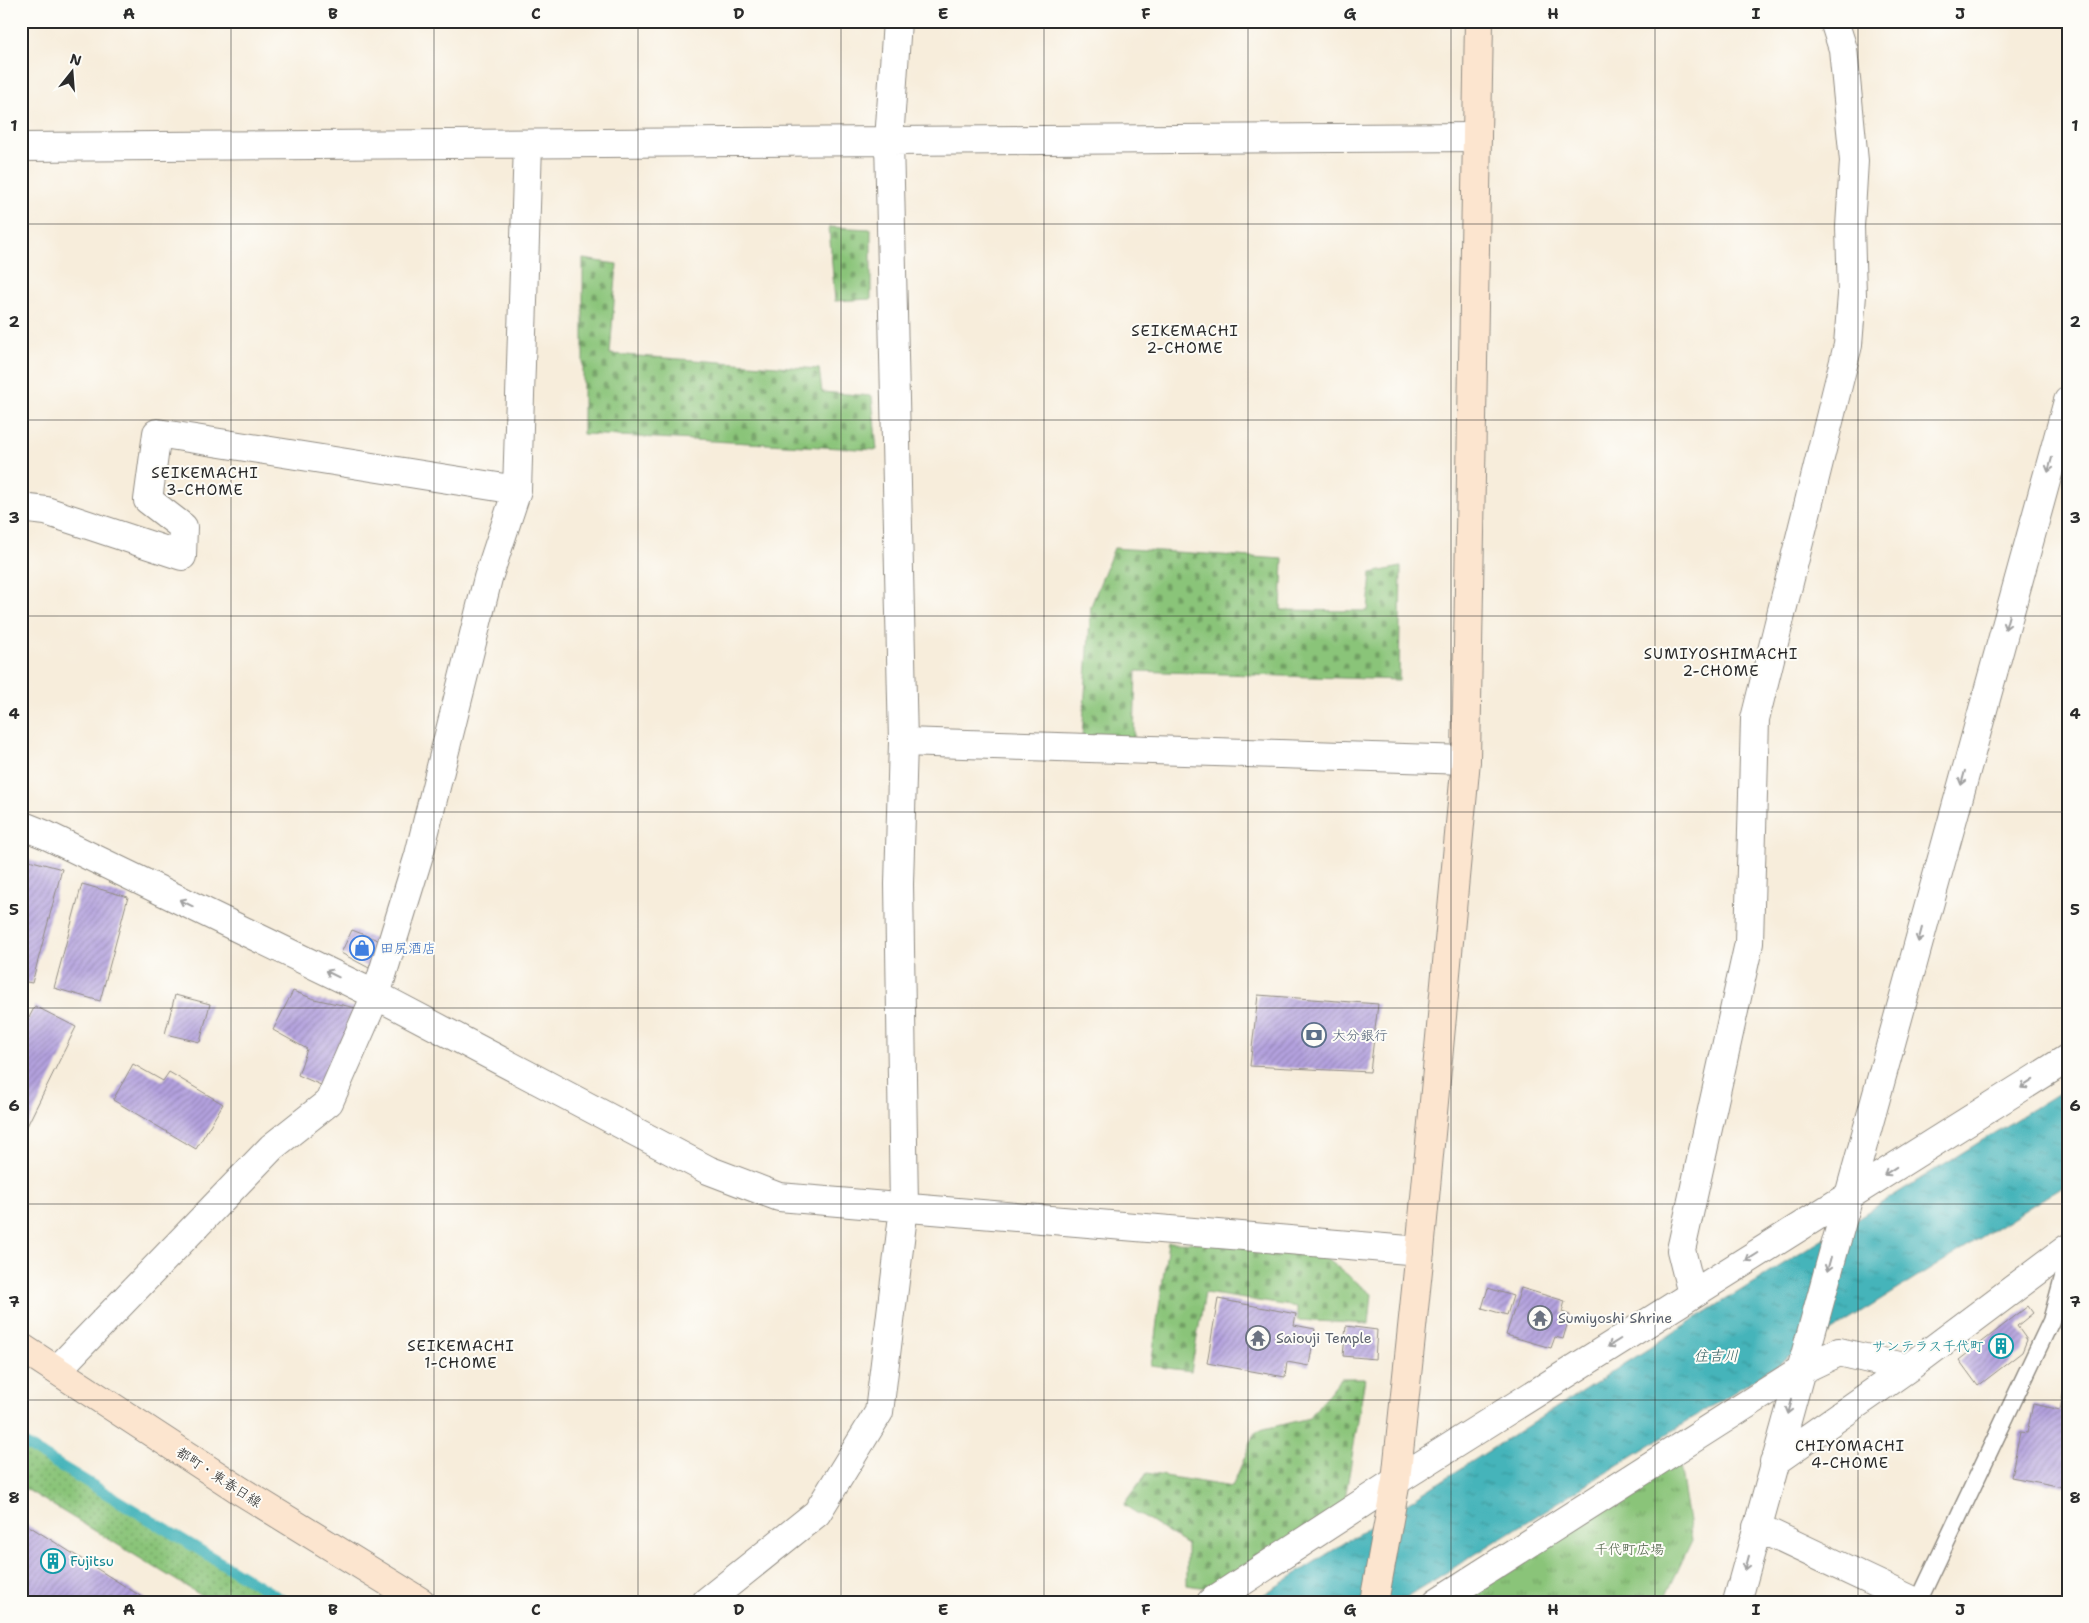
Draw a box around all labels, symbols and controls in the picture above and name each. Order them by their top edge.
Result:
text: A [123,3,135,24]
text: B [328,3,338,24]
text: C [531,3,541,24]
text: D [733,3,745,24]
text: E [938,3,948,24]
text: F [1141,3,1151,24]
text: G [1344,3,1357,24]
text: H [1547,3,1559,24]
text: I [1752,3,1761,24]
text: J [1955,3,1965,24]
north arrow [48,48,98,98]
text: N [68,49,84,70]
text: 1 [10,115,18,136]
text: 1 [2071,115,2079,136]
text: 2 [8,311,20,332]
text: 2 [2069,311,2081,332]
district label: SEIKEMACHI 2-CHOME [1131,321,1239,358]
one-way arrow [2045,457,2054,473]
district label: SEIKEMACHI 3-CHOME [151,463,259,500]
text: 3 [8,507,20,528]
text: 3 [2069,507,2081,528]
one-way arrow [2001,613,2011,629]
district label: SUMIYOSHIMACHI 2-CHOME [1644,644,1798,681]
text: 4 [8,703,20,724]
text: 4 [2069,703,2081,724]
one-way arrow [1958,770,1968,786]
one-way arrow [179,897,194,907]
text: 5 [9,899,19,920]
text: 5 [2070,899,2080,920]
one-way arrow [1915,927,1924,943]
shop icon: 田尻酒店 [349,935,375,961]
place label: 田尻酒店 [380,939,436,957]
one-way arrow [325,968,340,978]
bank icon: 大分銀行 [1301,1022,1327,1048]
place label: 大分銀行 [1332,1026,1388,1044]
one-way arrow [2020,1079,2034,1089]
text: 6 [8,1095,20,1116]
text: 6 [2069,1095,2081,1116]
one-way arrow [1883,1166,1897,1176]
one-way arrow [1745,1253,1759,1263]
one-way arrow [1824,1255,1833,1271]
text: 7 [8,1291,20,1312]
text: 7 [2069,1291,2081,1312]
temple icon: Sumiyoshi Shrine [1527,1305,1553,1331]
place label: Sumiyoshi Shrine [1558,1309,1672,1327]
temple icon: Saiouji Temple [1245,1325,1271,1351]
place label: Saiouji Temple [1276,1329,1372,1347]
building icon: サンテラス千代町 [1988,1333,2014,1359]
district label: SEIKEMACHI 1-CHOME [407,1336,515,1373]
place label: サンテラス千代町 [1872,1337,1984,1355]
one-way arrow [1607,1338,1621,1349]
water label: 住吉川 [1693,1346,1739,1366]
one-way arrow [1784,1398,1794,1414]
district label: CHIYOMACHI 4-CHOME [1795,1436,1905,1473]
street label: 都町・東春日線 [173,1443,265,1511]
text: 8 [8,1487,20,1508]
text: 8 [2069,1487,2081,1508]
park label: 千代町広場 [1594,1540,1664,1558]
building icon: Fujitsu [40,1548,66,1574]
place label: Fujitsu [70,1552,114,1570]
one-way arrow [1742,1555,1752,1571]
text: A [123,1599,135,1620]
text: B [328,1599,338,1620]
text: C [531,1599,541,1620]
text: D [733,1599,745,1620]
text: E [938,1599,948,1620]
text: F [1141,1599,1151,1620]
text: G [1344,1599,1357,1620]
text: H [1547,1599,1559,1620]
text: I [1752,1599,1761,1620]
text: J [1955,1599,1965,1620]

